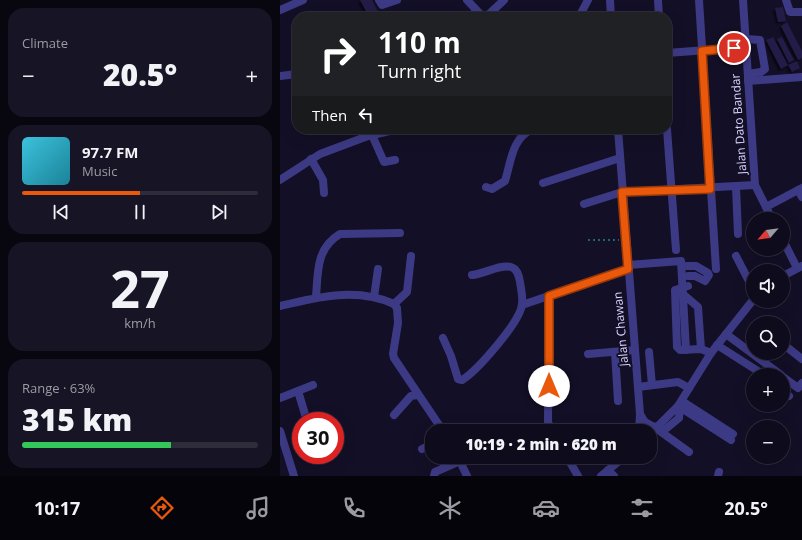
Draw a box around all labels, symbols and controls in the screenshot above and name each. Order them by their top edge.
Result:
text: 110 m [378,23,461,61]
icon: right [312,28,364,80]
pin [717,31,751,65]
text: Climate [22,34,68,52]
icon: arrive [723,37,745,59]
text: 20.5° [103,54,177,95]
text: Turn right [378,59,461,83]
text: − [22,60,35,90]
text: + [245,60,258,90]
street label: Jalan Dato Bandar [727,73,751,176]
icon: left [355,104,377,126]
text: Then [312,105,347,125]
text: 97.7 FM [82,142,138,162]
text: Music [82,162,117,180]
icon: previous [50,201,72,223]
icon: pause [129,201,151,223]
icon: next [208,201,230,223]
north arrow [746,212,790,256]
map controls [746,212,790,464]
text: 27 [110,252,170,323]
button: sound [746,264,790,308]
street label: Jalan Chawan [609,291,632,368]
text: km/h [124,314,156,332]
button: search [746,316,790,360]
position arrow [528,365,570,407]
button: + [746,368,790,412]
text: Range · 63% [22,379,95,397]
text: 315 km [22,399,132,440]
speed limit sign: 30 [292,412,344,464]
button: − [746,420,790,464]
text: 10:19 · 2 min · 620 m [465,434,617,454]
icon: directions [148,494,176,522]
icon: music [244,494,272,522]
icon: phone [340,494,368,522]
icon: climate [436,494,464,522]
icon: car [532,494,560,522]
icon: filters [628,494,656,522]
text: 10:17 [34,496,80,520]
text: 20.5° [724,496,768,520]

